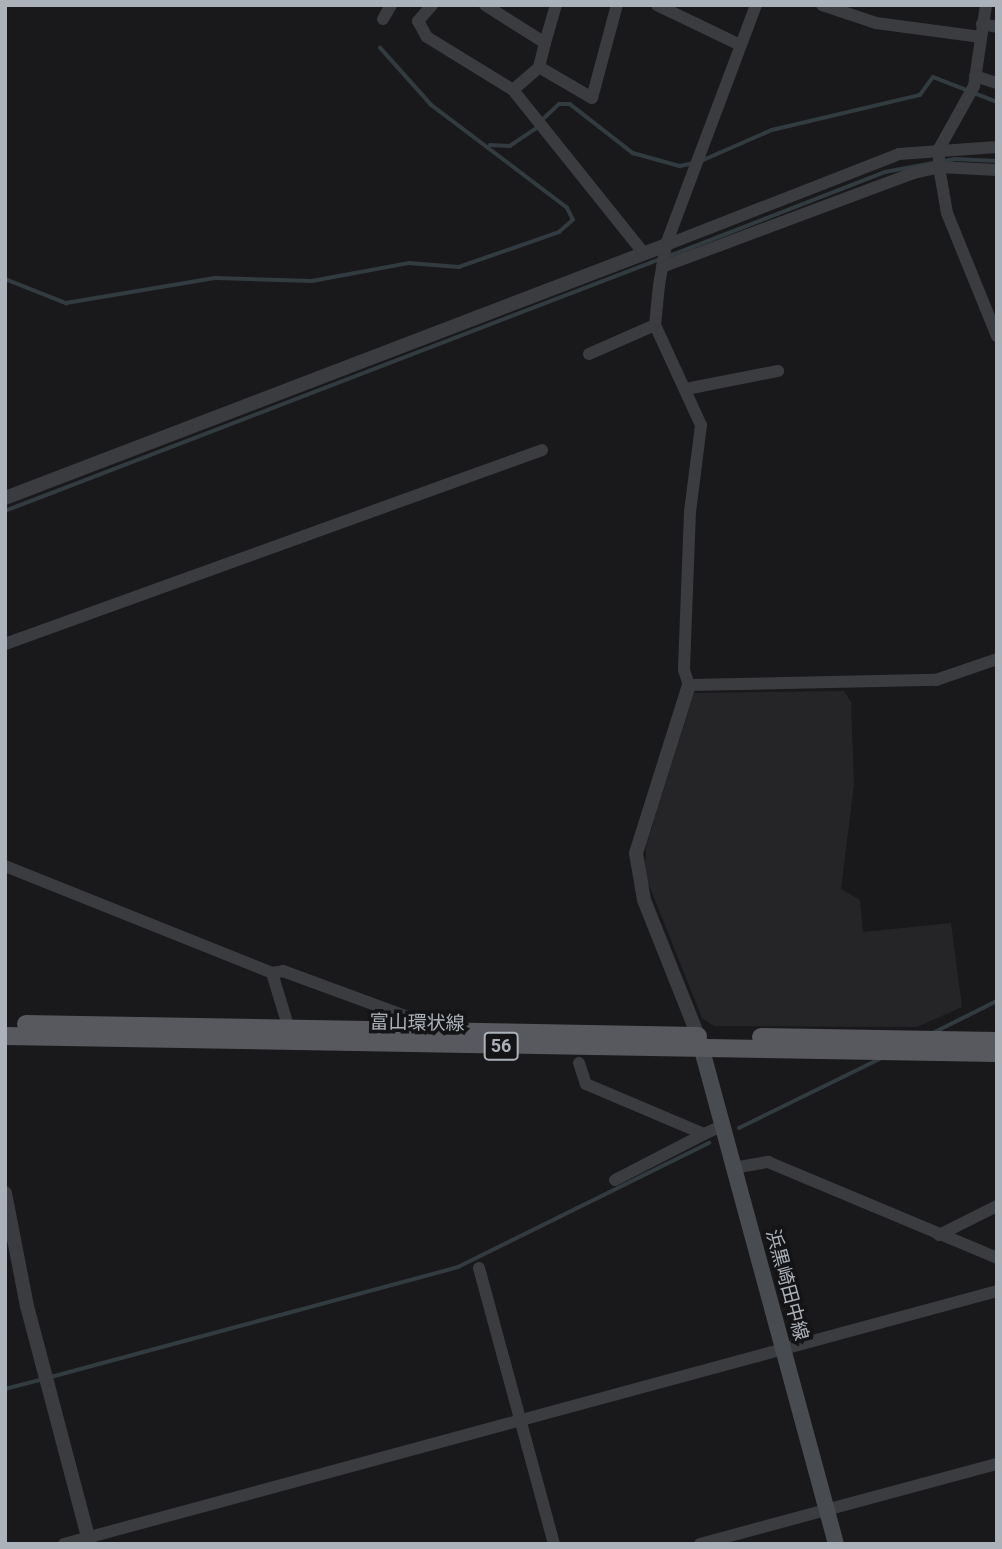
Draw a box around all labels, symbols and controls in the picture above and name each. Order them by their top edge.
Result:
street label: 富山環状線 [369,1011,465,1035]
road number: 56 [484,1031,518,1060]
street label: 浜黒崎田中線 [761,1227,813,1343]

